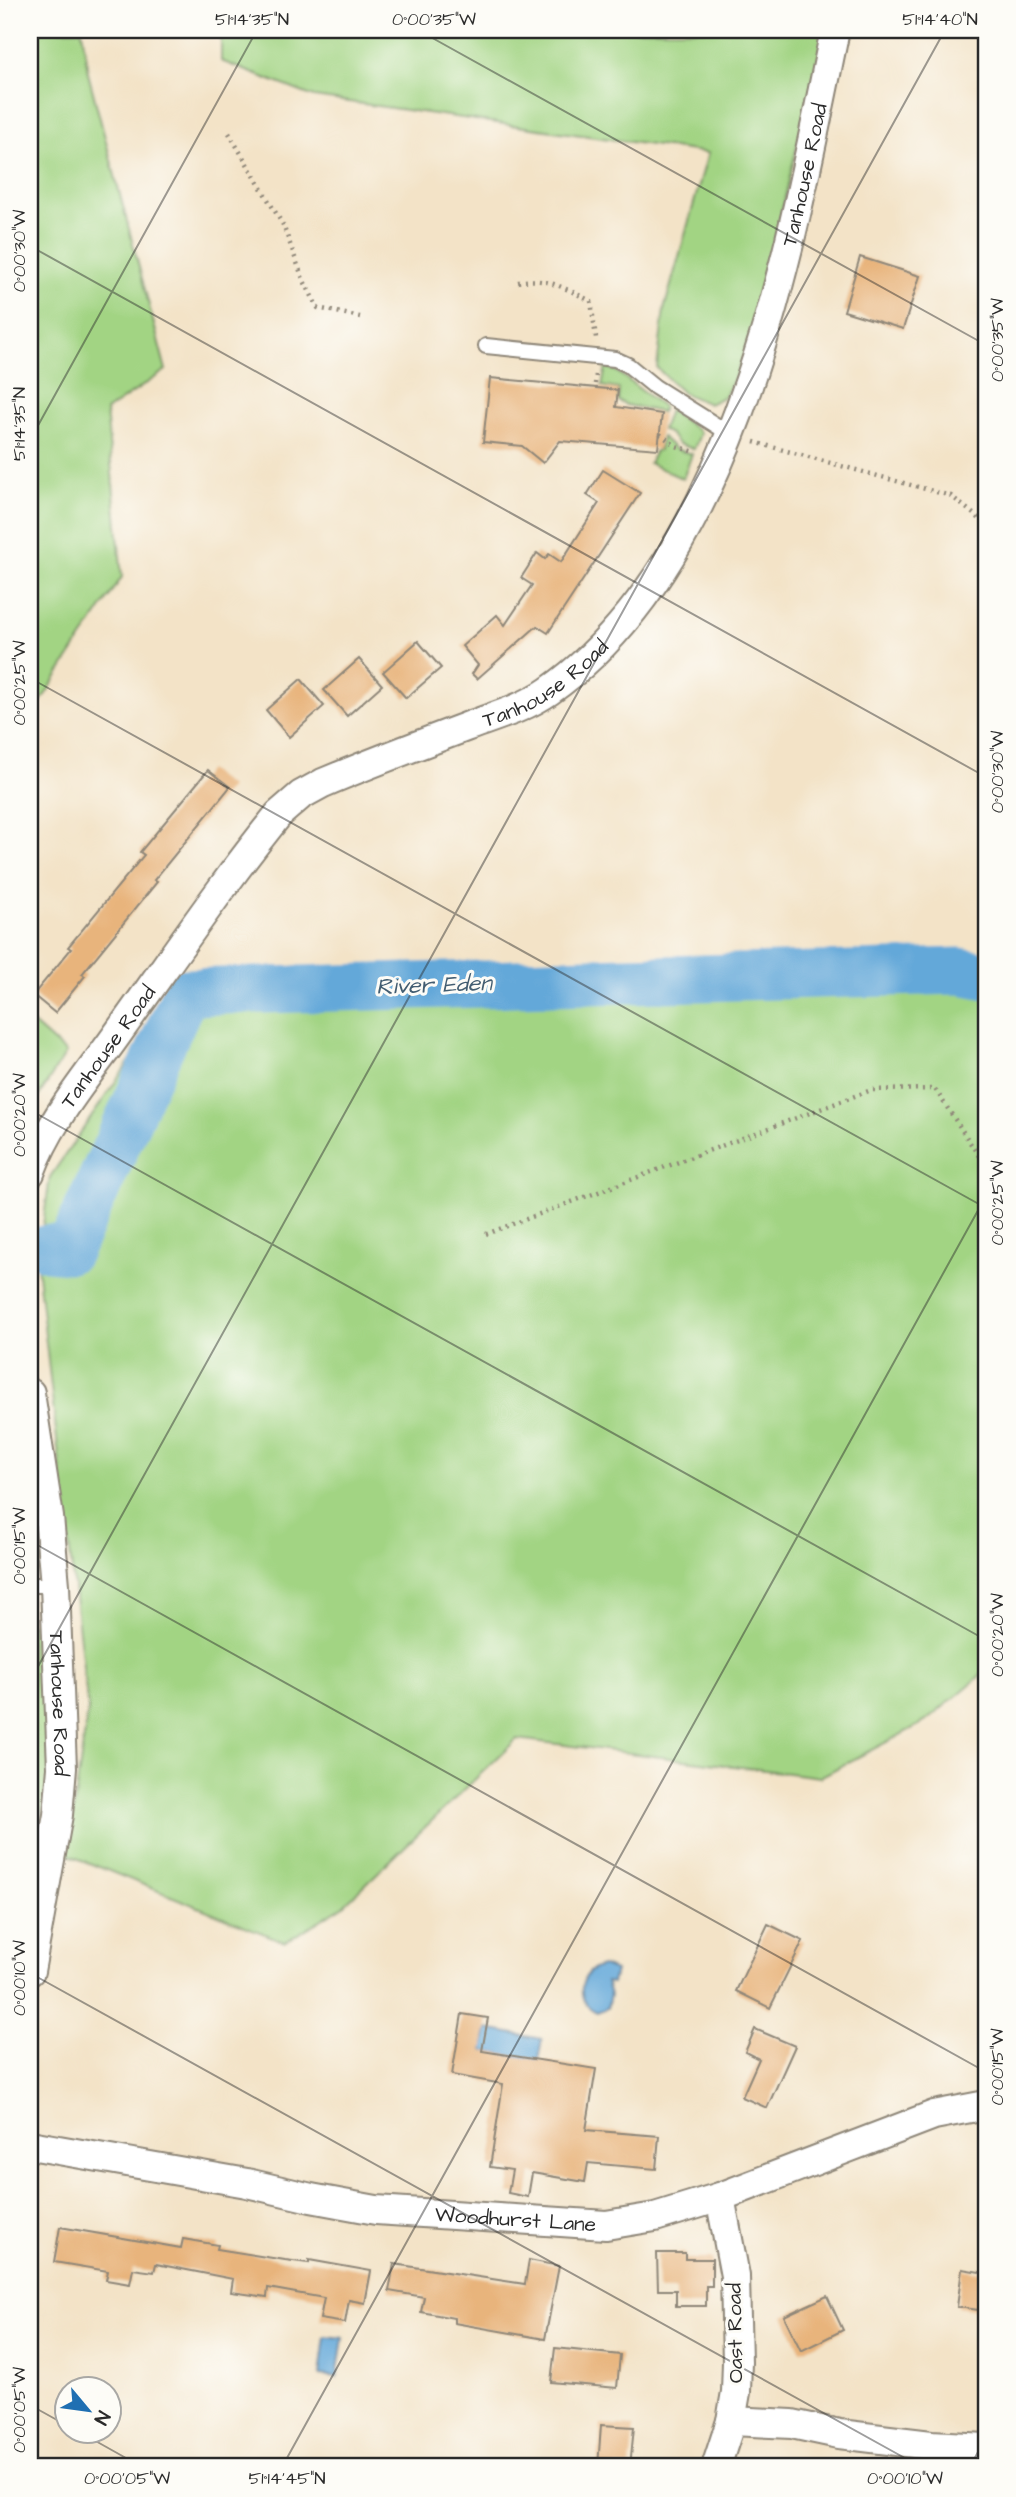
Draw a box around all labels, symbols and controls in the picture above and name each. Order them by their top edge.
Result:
text: 51°14'35"N [215,7,289,32]
text: 0°00'35"W [392,7,476,32]
text: 51°14'40"N [902,7,978,32]
street label: Tanhouse Road [774,100,834,249]
text: 0°00'30"W [7,210,32,292]
text: 0°00'35"W [985,298,1010,382]
text: 51°14'35"N [7,387,32,461]
street label: Tanhouse Road [479,633,615,734]
text: 0°00'25"W [7,640,32,726]
text: 0°00'30"W [985,731,1010,813]
water label: River Eden [376,967,495,1003]
street label: Tanhouse Road [54,979,163,1114]
text: 0°00'20"W [7,1073,32,1157]
text: 0°00'25"W [985,1160,1010,1246]
text: 0°00'15"W [7,1507,32,1585]
text: 0°00'20"W [985,1593,1010,1677]
street label: Tanhouse Road [42,1630,77,1777]
text: 0°00'10"W [7,1940,32,2016]
text: 0°00'15"W [985,2028,1010,2106]
street label: Woodhurst Lane [434,2199,597,2239]
street label: Oast Road [720,2282,750,2383]
text: 0°00'05"W [7,2367,32,2453]
north arrow [52,2374,122,2444]
text: N [87,2406,116,2429]
text: 0°00'05"W [84,2466,170,2491]
text: 51°14'45"N [248,2466,326,2491]
text: 0°00'10"W [867,2466,943,2491]

